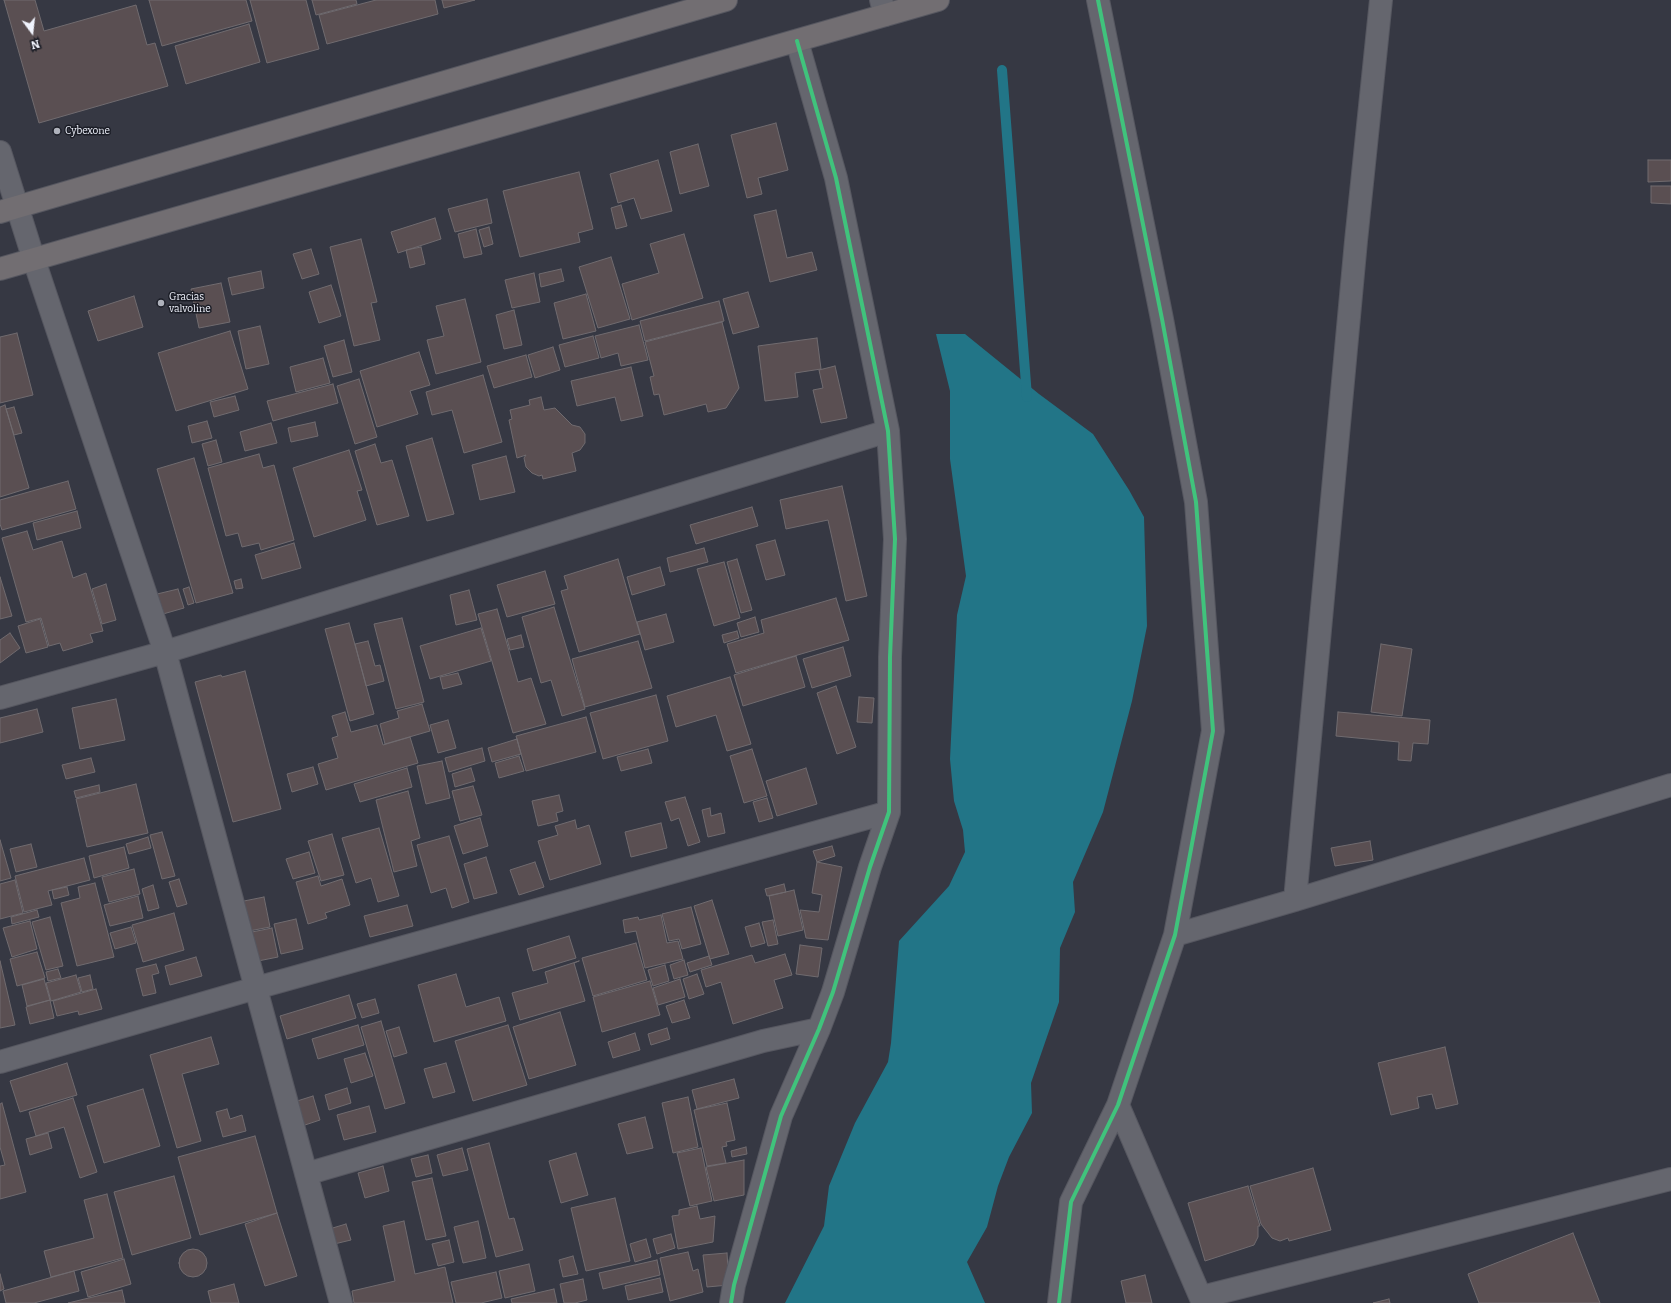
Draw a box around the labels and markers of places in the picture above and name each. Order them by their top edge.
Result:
place label: Cybexone [65,125,110,137]
marker: Cybexone [52,126,62,136]
place label: Gracias valvoline [169,291,211,314]
marker: Gracias valvoline [156,298,166,308]

